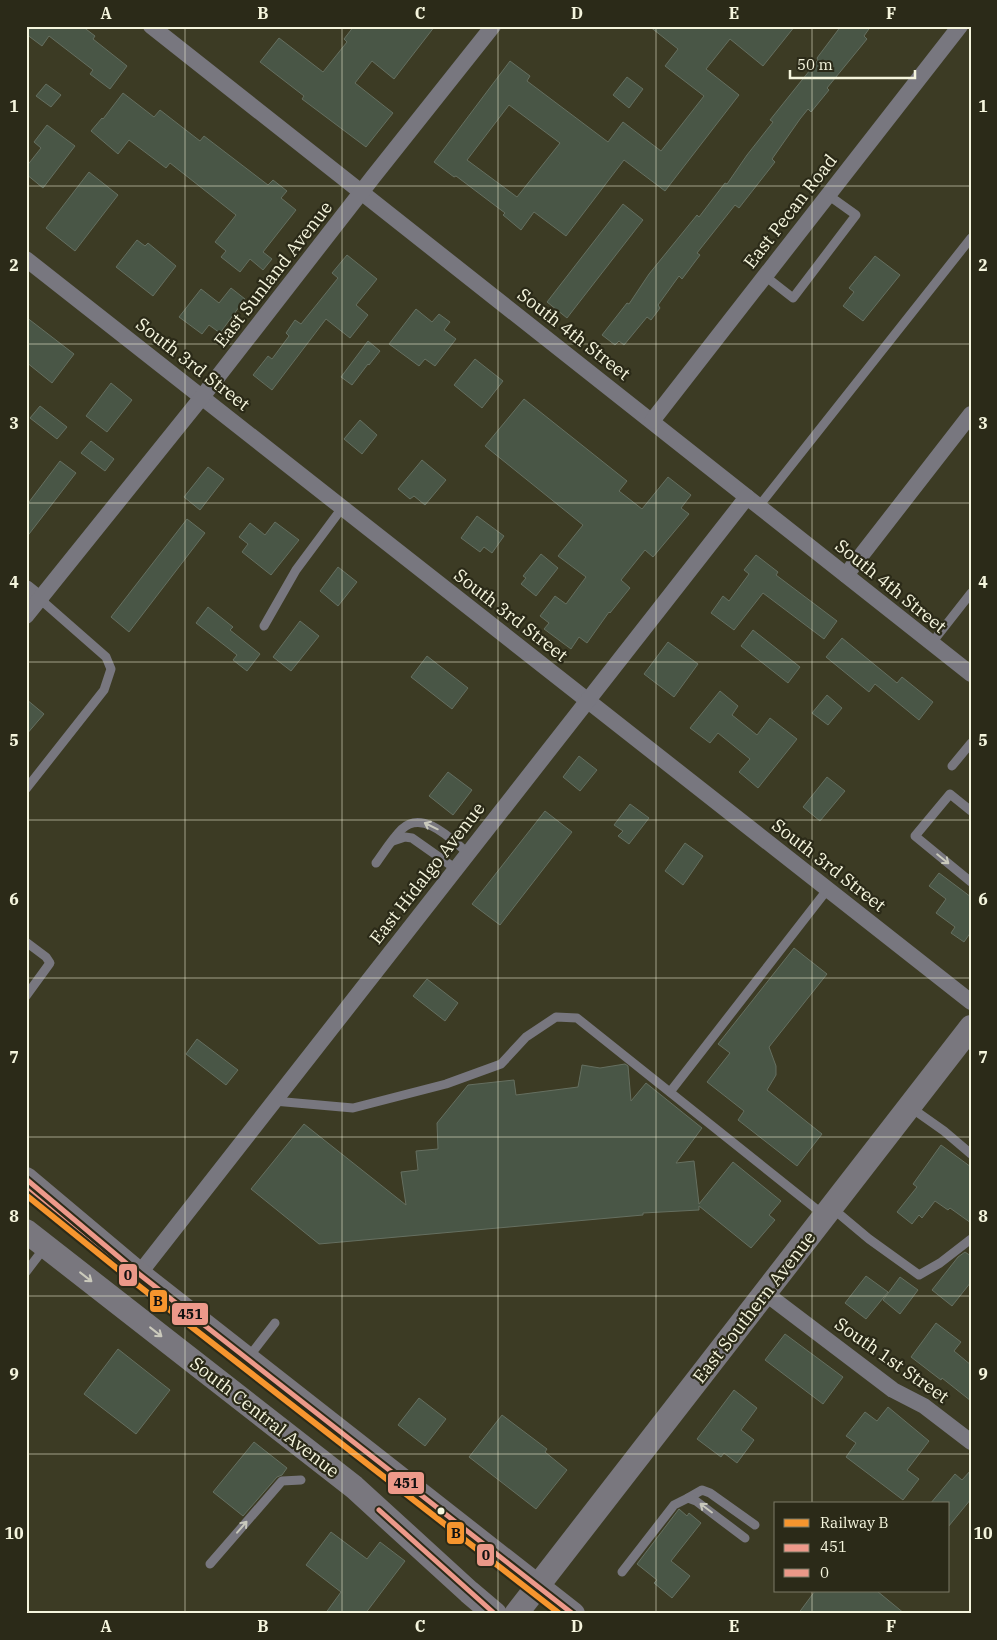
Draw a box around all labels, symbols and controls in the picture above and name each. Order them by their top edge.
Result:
text: A [100,3,112,23]
text: B [257,3,269,23]
text: C [415,3,425,23]
text: D [571,3,583,23]
text: E [729,3,739,23]
text: F [886,3,896,23]
scale bar [790,48,914,80]
text: 50 m [797,55,833,74]
text: 1 [9,96,19,116]
text: 1 [978,96,988,116]
street label: East Pecan Road [738,149,842,273]
street label: East Sunland Avenue [209,196,337,352]
text: 2 [9,255,19,275]
text: 2 [978,255,988,275]
street label: South 4th Street [513,283,635,385]
street label: South 3rd Street [132,312,254,416]
text: 3 [9,413,19,433]
text: 3 [978,413,988,433]
street label: South 4th Street [831,534,951,638]
street label: South 3rd Street [450,563,572,667]
text: 4 [9,572,19,592]
text: 4 [978,572,988,592]
text: 5 [9,730,19,750]
text: 5 [978,730,988,750]
street label: East Hidalgo Avenue [364,797,490,949]
street label: South 3rd Street [768,813,890,917]
one-way arrow [423,821,438,831]
one-way arrow [936,854,949,865]
text: 6 [9,889,19,909]
text: 6 [978,889,988,909]
text: 7 [9,1047,19,1067]
text: 7 [978,1047,988,1067]
text: 8 [9,1206,19,1226]
text: 8 [978,1206,988,1226]
street label: East Southern Avenue [687,1226,821,1388]
line badge: 0 [118,1263,138,1287]
text: 0 [124,1266,132,1284]
one-way arrow [79,1272,92,1283]
line badge: B [149,1289,168,1313]
text: B [153,1292,163,1310]
line badge: 451 [171,1302,209,1326]
text: 451 [177,1305,203,1323]
street label: South 1st Street [830,1312,954,1408]
one-way arrow [149,1326,162,1337]
street label: South Central Avenue [186,1352,344,1482]
text: 9 [9,1364,19,1384]
text: 9 [978,1364,988,1384]
line badge: 451 [387,1471,425,1495]
text: 451 [393,1474,419,1492]
legend [774,1502,950,1592]
one-way arrow [699,1503,713,1513]
unlabelled marker [436,1506,446,1516]
text: Railway B [820,1513,889,1532]
one-way arrow [236,1521,247,1534]
line badge: B [446,1521,465,1545]
text: 10 [4,1523,24,1543]
text: 10 [973,1523,993,1543]
text: B [451,1524,461,1542]
text: 451 [820,1537,847,1556]
line badge: 0 [476,1543,495,1567]
text: 0 [482,1546,490,1564]
text: 0 [820,1563,829,1582]
text: A [100,1616,112,1636]
text: B [257,1616,269,1636]
text: C [415,1616,425,1636]
text: D [571,1616,583,1636]
text: E [729,1616,739,1636]
text: F [886,1616,896,1636]

